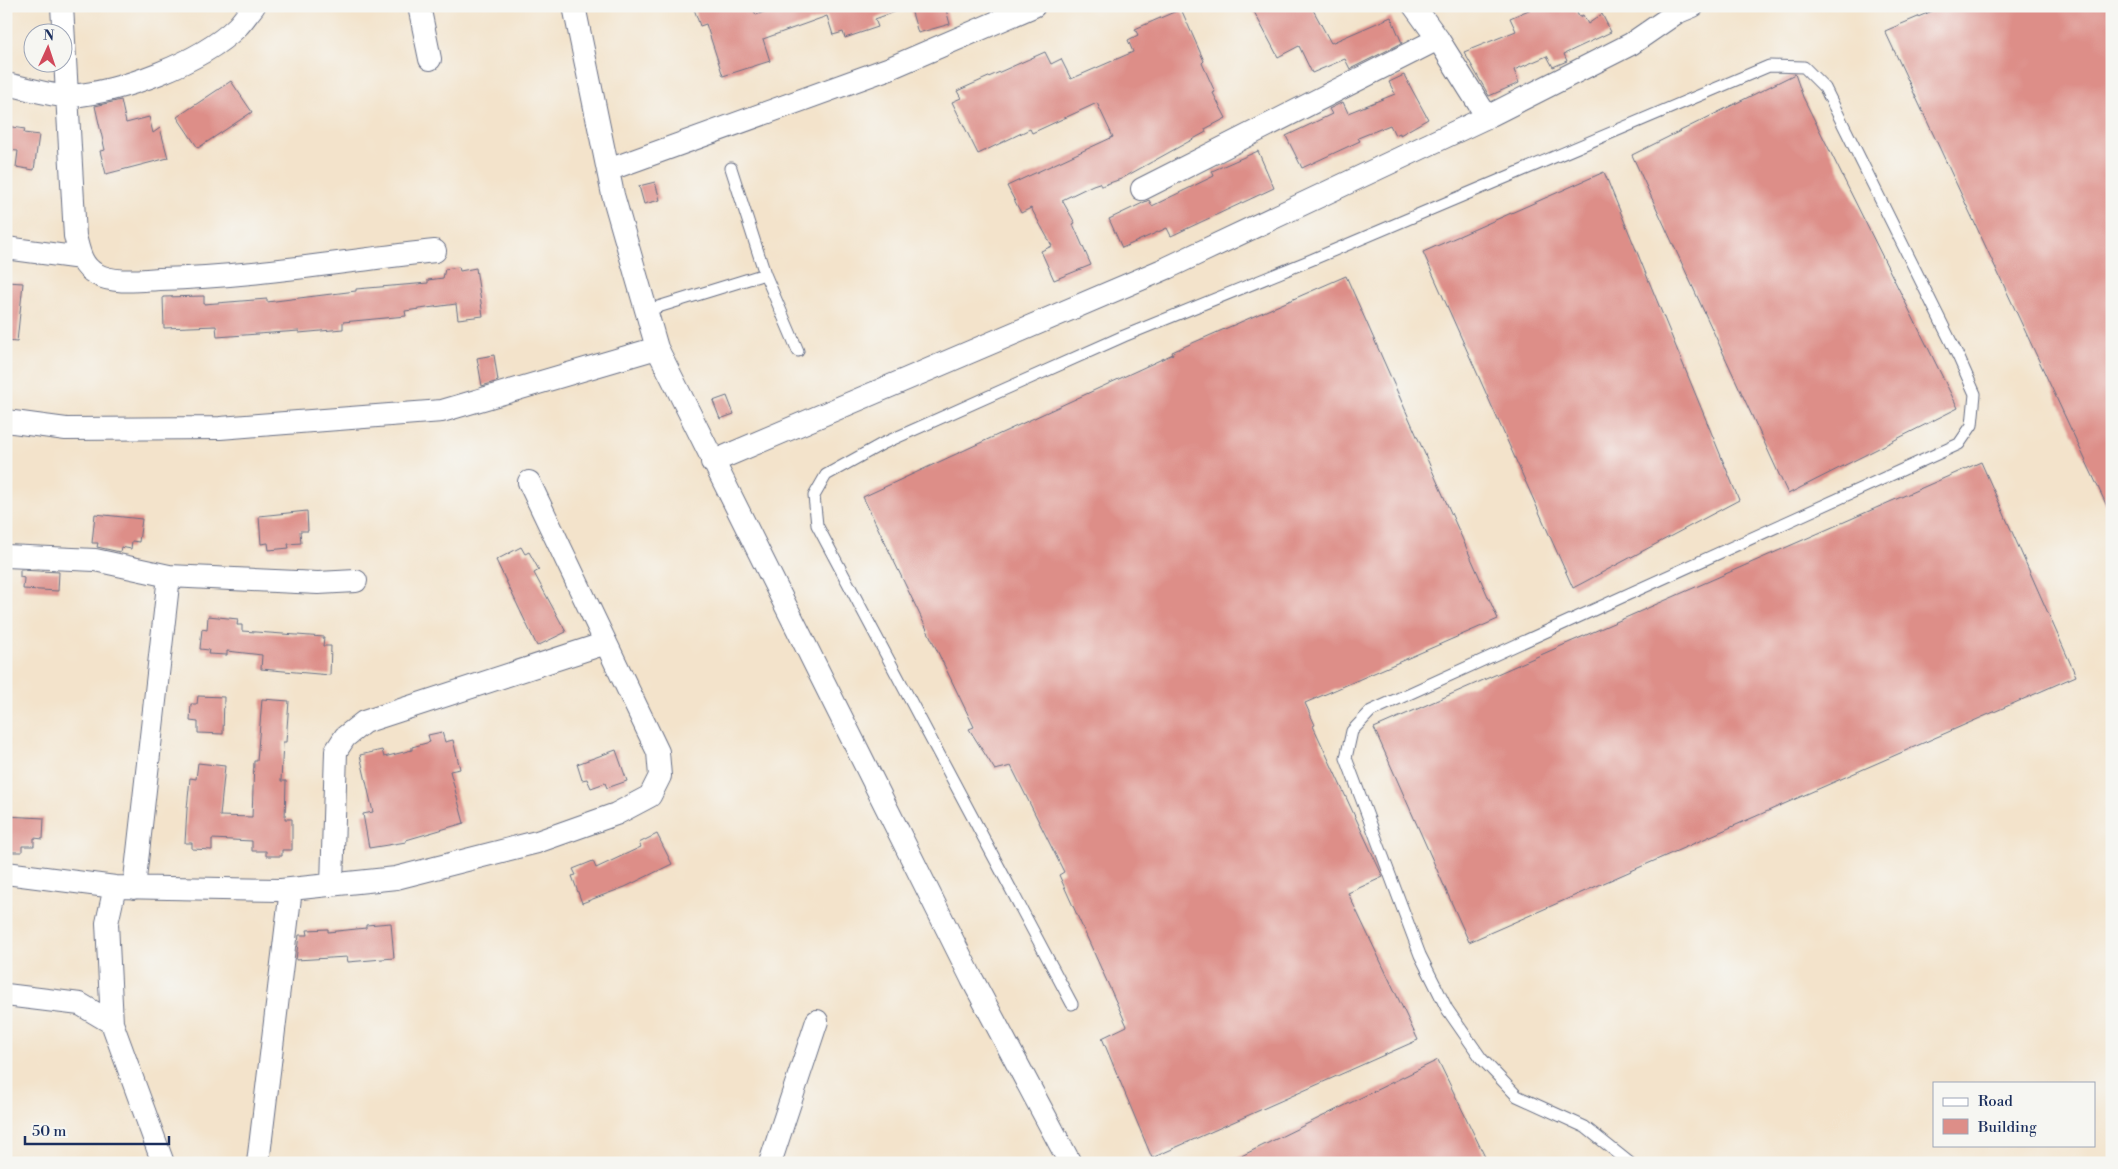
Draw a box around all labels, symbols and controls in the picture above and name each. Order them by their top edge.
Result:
north arrow [22,22,72,72]
text: N [43,27,55,45]
legend [1933,1082,2096,1146]
text: Road [1978,1092,2013,1111]
scale bar [25,1114,169,1146]
text: Building [1977,1118,2037,1137]
text: 50 m [32,1122,66,1141]

